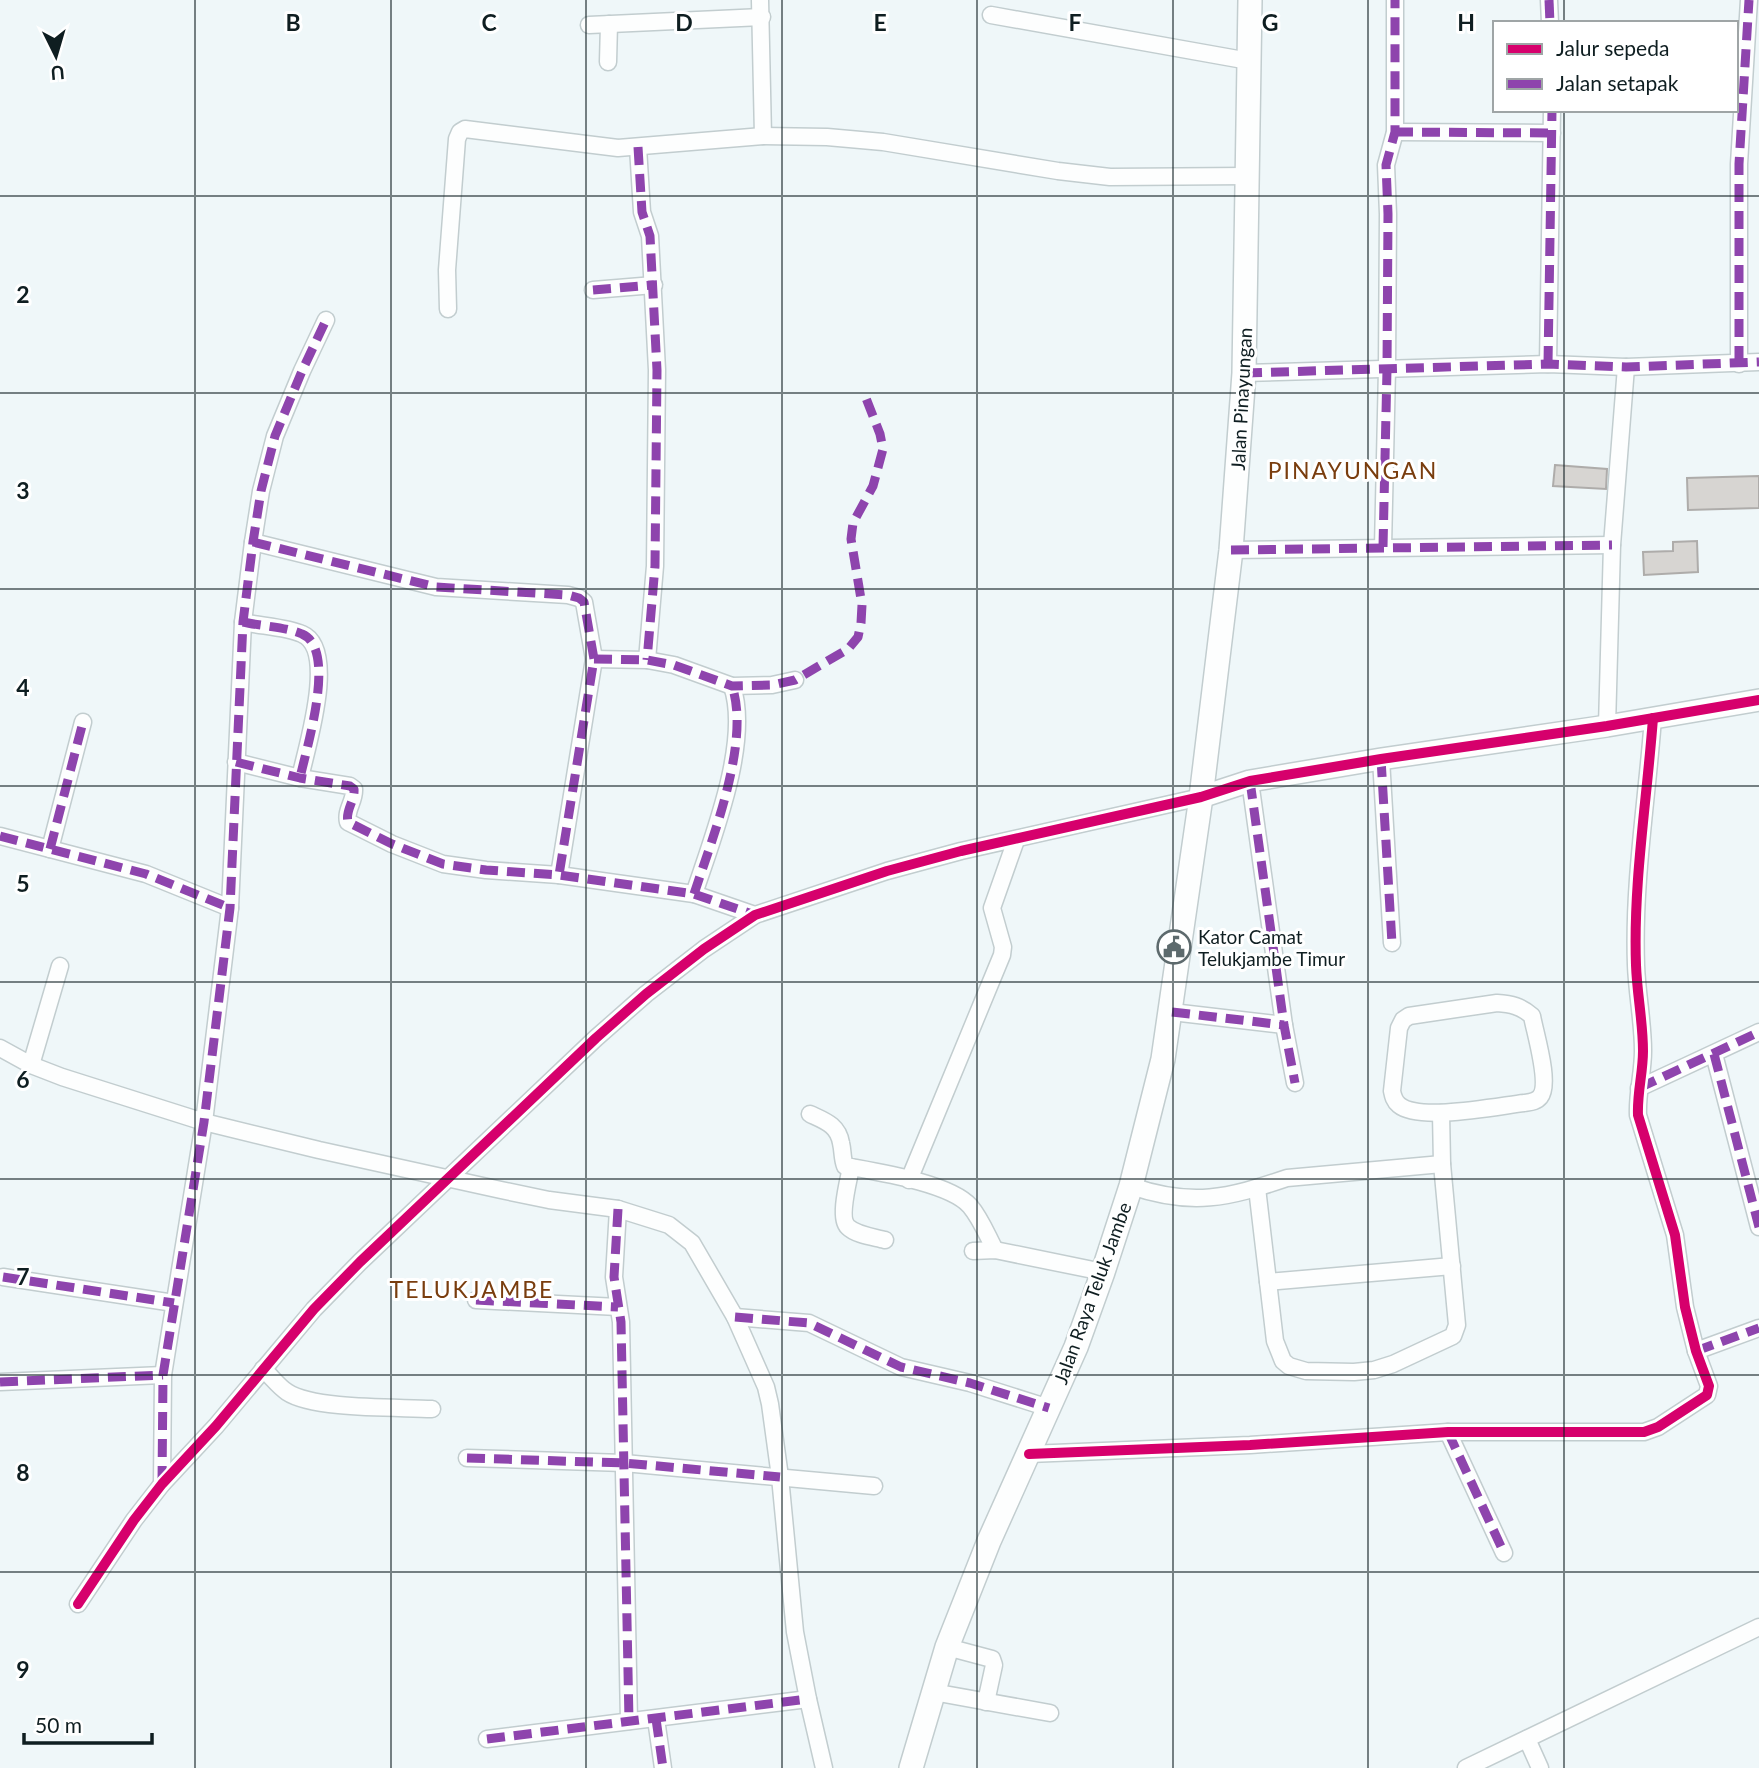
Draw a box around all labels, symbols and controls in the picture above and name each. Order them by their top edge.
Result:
text: B [285,8,301,36]
text: C [481,8,497,36]
text: D [675,8,693,36]
text: E [873,8,887,36]
text: F [1068,8,1082,36]
text: G [1262,8,1278,36]
text: H [1457,8,1475,36]
north arrow [21,21,91,91]
legend [1493,21,1738,112]
text: Jalur sepeda [1556,35,1669,60]
text: U [49,61,66,86]
text: Jalan setapak [1556,70,1679,95]
text: 2 [16,280,30,308]
street label: Jalan Pinayungan [1226,327,1256,471]
district label: PINAYUNGAN [1268,456,1438,484]
text: 3 [16,476,30,504]
text: 4 [16,673,30,701]
text: 5 [16,869,30,897]
place label: Kator Camat Telukjambe Timur [1198,925,1345,970]
public building icon: Kator Camat Telukjambe Timur [1155,928,1193,966]
text: 6 [16,1065,30,1093]
street label: Jalan Raya Teluk Jambe [1048,1199,1136,1387]
text: 7 [16,1262,30,1290]
district label: TELUKJAMBE [390,1275,554,1303]
text: 8 [16,1458,30,1486]
text: 9 [16,1655,30,1683]
scale bar [24,1702,152,1746]
text: 50 m [35,1712,82,1737]

